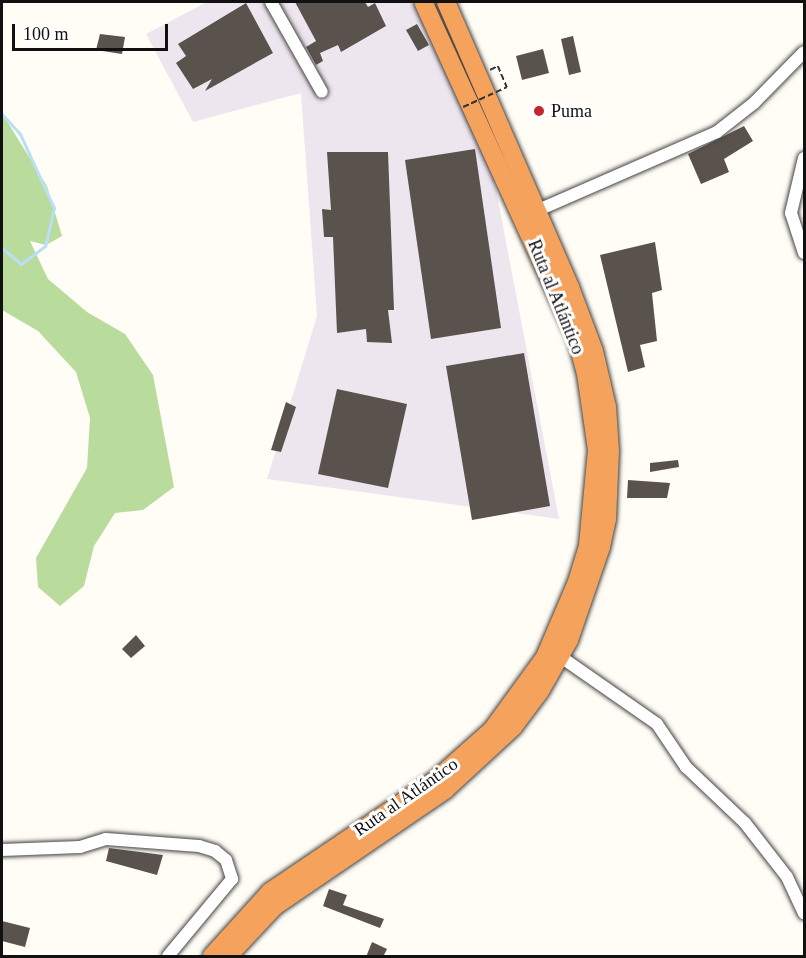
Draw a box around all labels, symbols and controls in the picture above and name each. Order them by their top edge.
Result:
scale bar [15,12,171,50]
text: 100 m [23,24,69,44]
place label: Puma [551,100,592,122]
marker: Puma [532,104,546,118]
street label: Ruta al Atlántico [523,236,589,358]
street label: Ruta al Atlántico [349,753,463,841]

